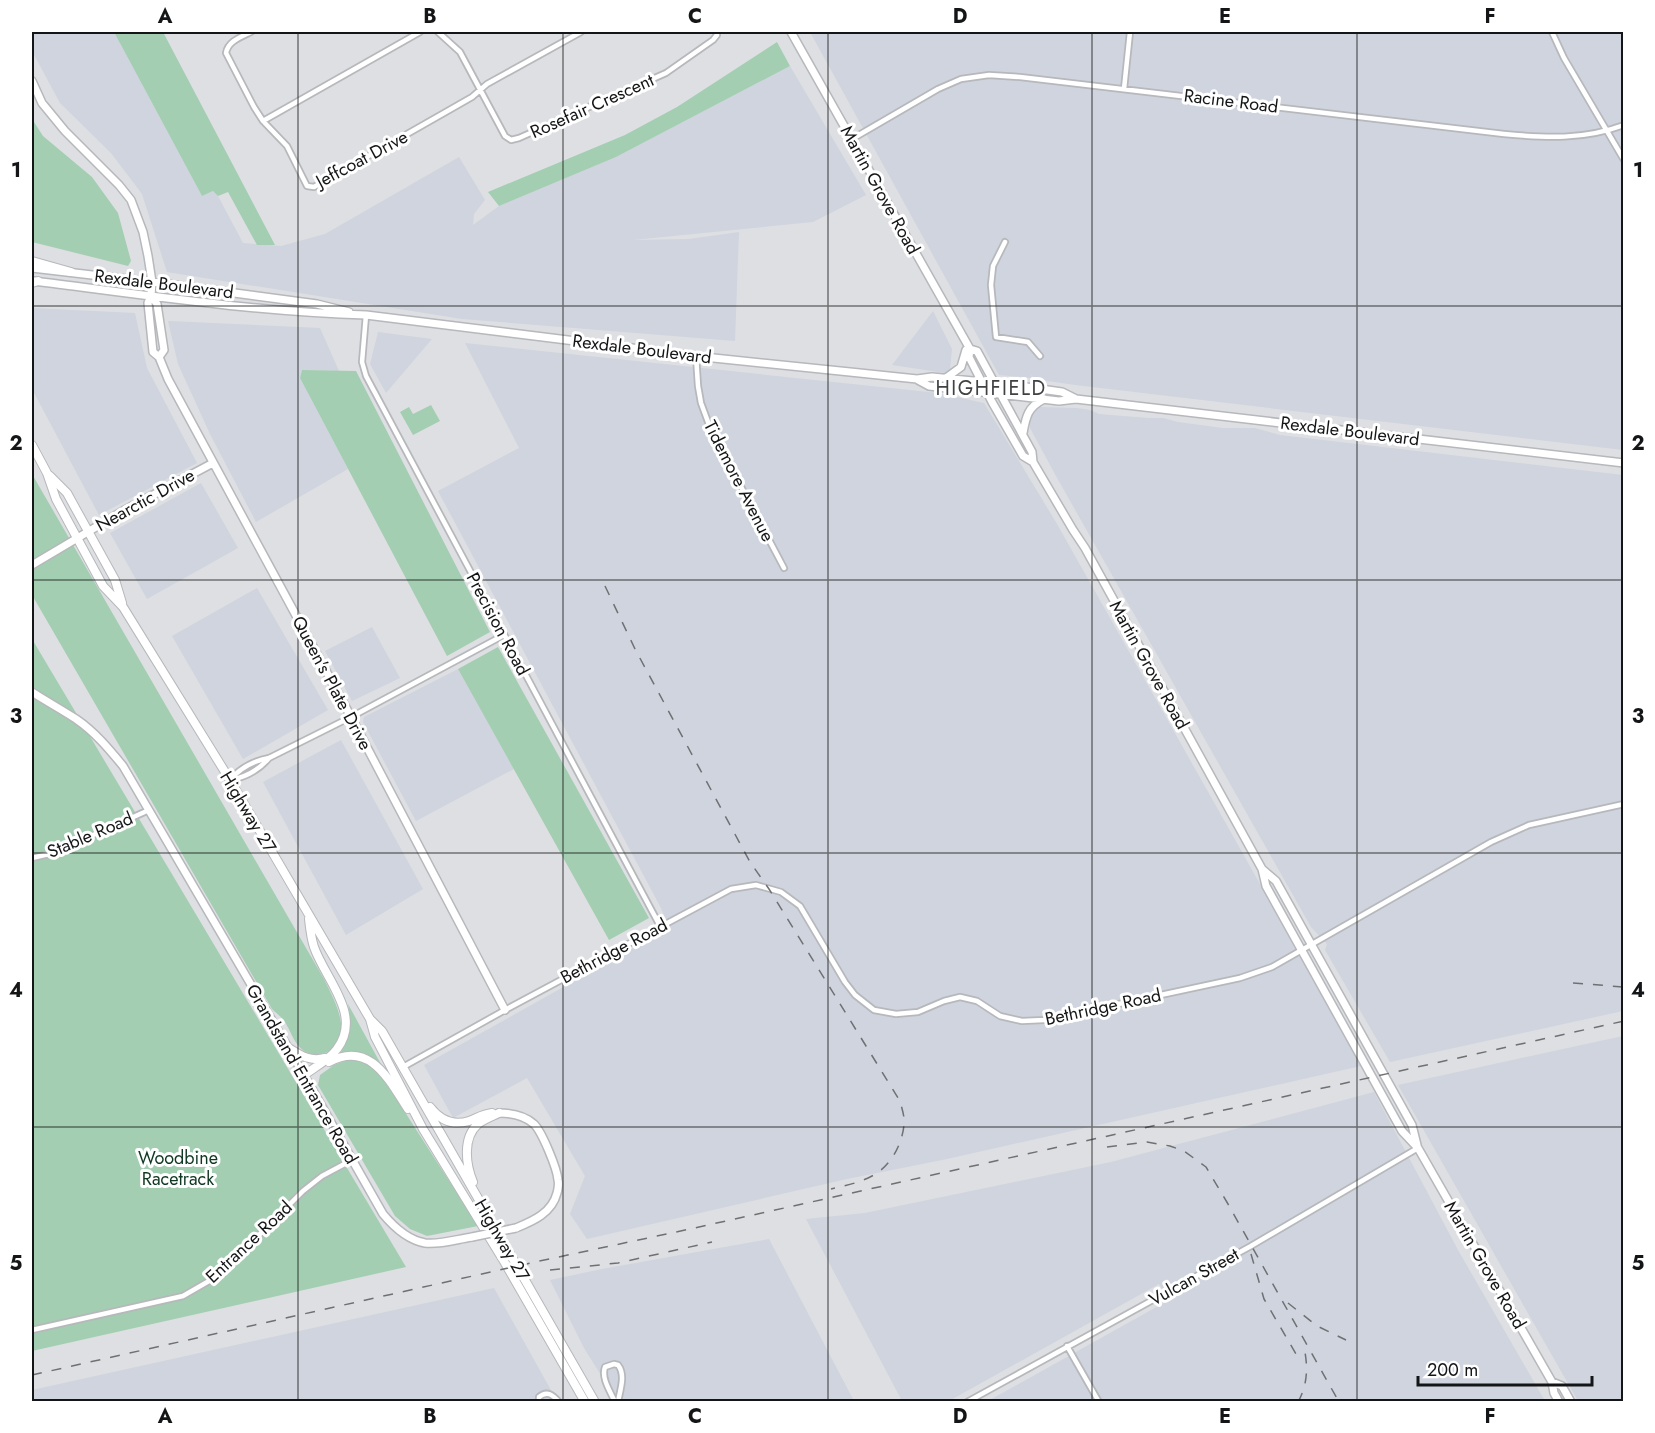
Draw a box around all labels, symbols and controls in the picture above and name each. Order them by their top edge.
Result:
text: A [157,2,173,31]
text: B [423,2,437,31]
text: C [688,2,702,31]
text: D [953,2,967,31]
text: E [1219,2,1231,31]
text: F [1484,2,1496,31]
street label: Rosefair Crescent [526,67,659,145]
street label: Racine Road [1182,82,1280,120]
street label: Martin Grove Road [834,121,926,259]
street label: Jeffcoat Drive [310,124,413,195]
text: 1 [11,156,21,185]
text: 1 [1633,156,1643,185]
street label: Rexdale Boulevard [93,263,235,305]
street label: Rexdale Boulevard [571,328,713,370]
district label: HIGHFIELD [936,374,1047,403]
street label: Rexdale Boulevard [1279,410,1421,452]
street label: Tidemore Avenue [697,416,781,546]
text: 2 [9,429,23,458]
text: 2 [1631,429,1645,458]
street label: Nearctic Drive [91,462,199,538]
street label: Precision Road [460,568,536,680]
street label: Martin Grove Road [1103,596,1195,734]
street label: Queen's Plate Drive [286,611,378,755]
text: 3 [10,702,22,731]
text: 3 [1632,702,1644,731]
street label: Highway 27 [213,766,283,858]
street label: Stable Road [43,805,137,865]
street label: Bethridge Road [556,912,672,990]
text: 4 [9,976,23,1005]
text: 4 [1631,976,1645,1005]
street label: Grandstand Entrance Road [240,979,364,1169]
street label: Bethridge Road [1043,982,1163,1032]
park label: Woodbine Racetrack [138,1145,218,1192]
street label: Highway 27 [468,1194,536,1286]
street label: Entrance Road [200,1195,298,1289]
street label: Martin Grove Road [1438,1196,1532,1334]
street label: Vulcan Street [1144,1241,1244,1312]
text: 5 [10,1249,23,1278]
text: 5 [1632,1249,1645,1278]
scale bar [1418,1349,1592,1387]
text: 200 m [1427,1357,1478,1383]
text: A [157,1402,173,1431]
text: B [423,1402,437,1431]
text: C [688,1402,702,1431]
text: D [953,1402,967,1431]
text: E [1219,1402,1231,1431]
text: F [1484,1402,1496,1431]

